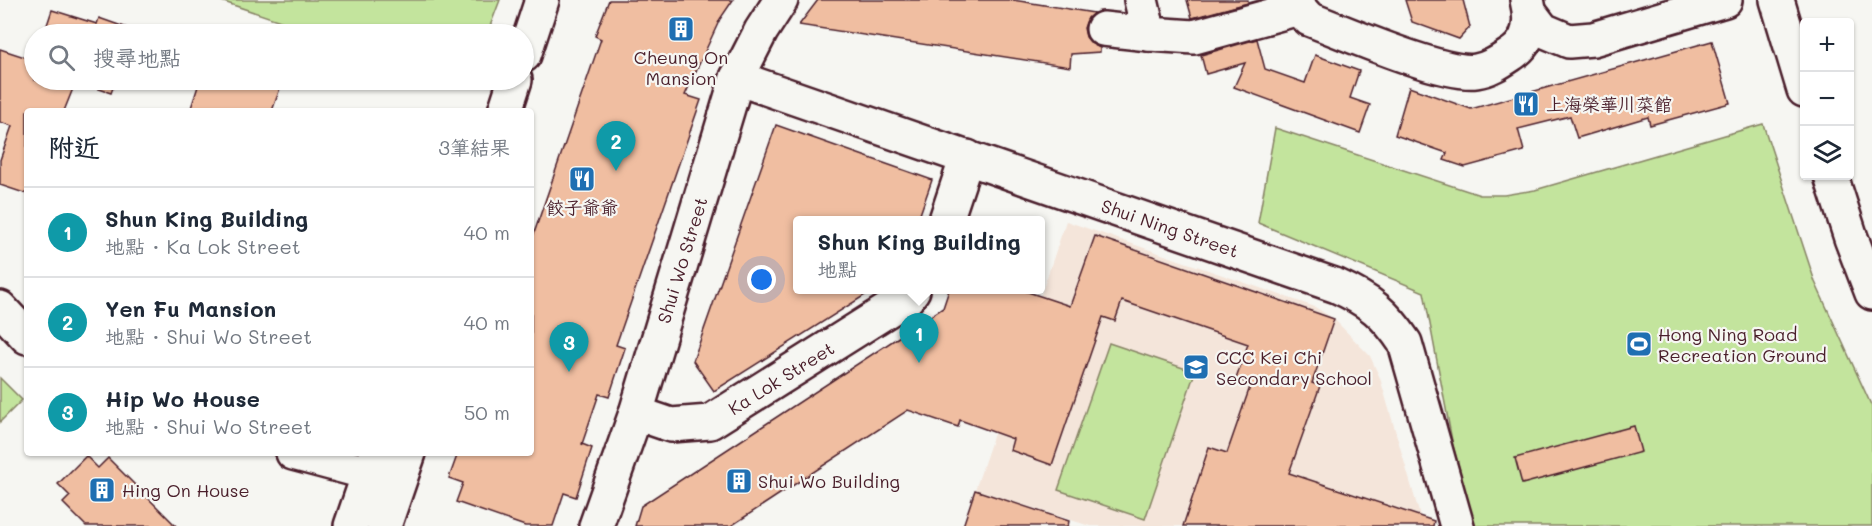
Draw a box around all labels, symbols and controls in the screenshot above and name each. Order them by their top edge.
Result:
building icon: Cheung On Mansion [666,14,696,44]
map controls [1800,18,1854,180]
button: + [1800,18,1854,72]
search box [24,24,534,90]
icon: search [45,41,78,74]
text: 搜尋地點 [93,43,181,72]
place label: Cheung On Mansion [634,45,728,90]
button: − [1800,72,1854,126]
restaurant icon: 上海榮華川菜館 [1511,89,1541,119]
place label: 上海榮華川菜館 [1546,92,1672,116]
pin: 2 [596,122,636,171]
button: layers [1800,126,1854,180]
text: 附近 [48,130,100,164]
text: 3筆結果 [438,134,510,160]
restaurant icon: 餃子爺爺 [567,164,597,194]
street label: Shui Ning Street [1098,193,1242,263]
street label: Shui Wo Street [651,194,713,326]
place label: 餃子爺爺 [546,195,618,219]
text: Shun King Building [105,204,308,233]
popup [793,216,1045,294]
text: 1 [63,219,72,245]
text: 40 m [464,219,510,245]
text: Shun King Building [817,227,1021,256]
text: 地點 · Ka Lok Street [105,233,301,259]
text: 地點 [817,256,857,282]
your location [747,265,776,294]
text: Yen Fu Mansion [105,294,276,323]
text: 2 [62,309,73,335]
text: 40 m [464,309,510,335]
pin: 1 [900,314,938,363]
pin: 3 [550,322,588,372]
place label: Hong Ning Road Recreation Ground [1658,322,1827,367]
text: 地點 · Shui Wo Street [105,323,312,349]
sports icon: Hong Ning Road Recreation Ground [1624,329,1654,359]
street label: Ka Lok Street [723,336,839,420]
place label: CCC Kei Chi Secondary School [1216,345,1372,390]
school or university icon: CCC Kei Chi Secondary School [1181,352,1211,382]
text: Hip Wo House [105,384,260,413]
text: 3 [62,399,74,425]
text: 50 m [464,399,510,425]
text: 地點 · Shui Wo Street [105,413,312,439]
building icon: Shui Wo Building [724,466,754,496]
place label: Shui Wo Building [758,469,900,493]
building icon: Hing On House [87,475,117,505]
place label: Hing On House [122,478,250,502]

